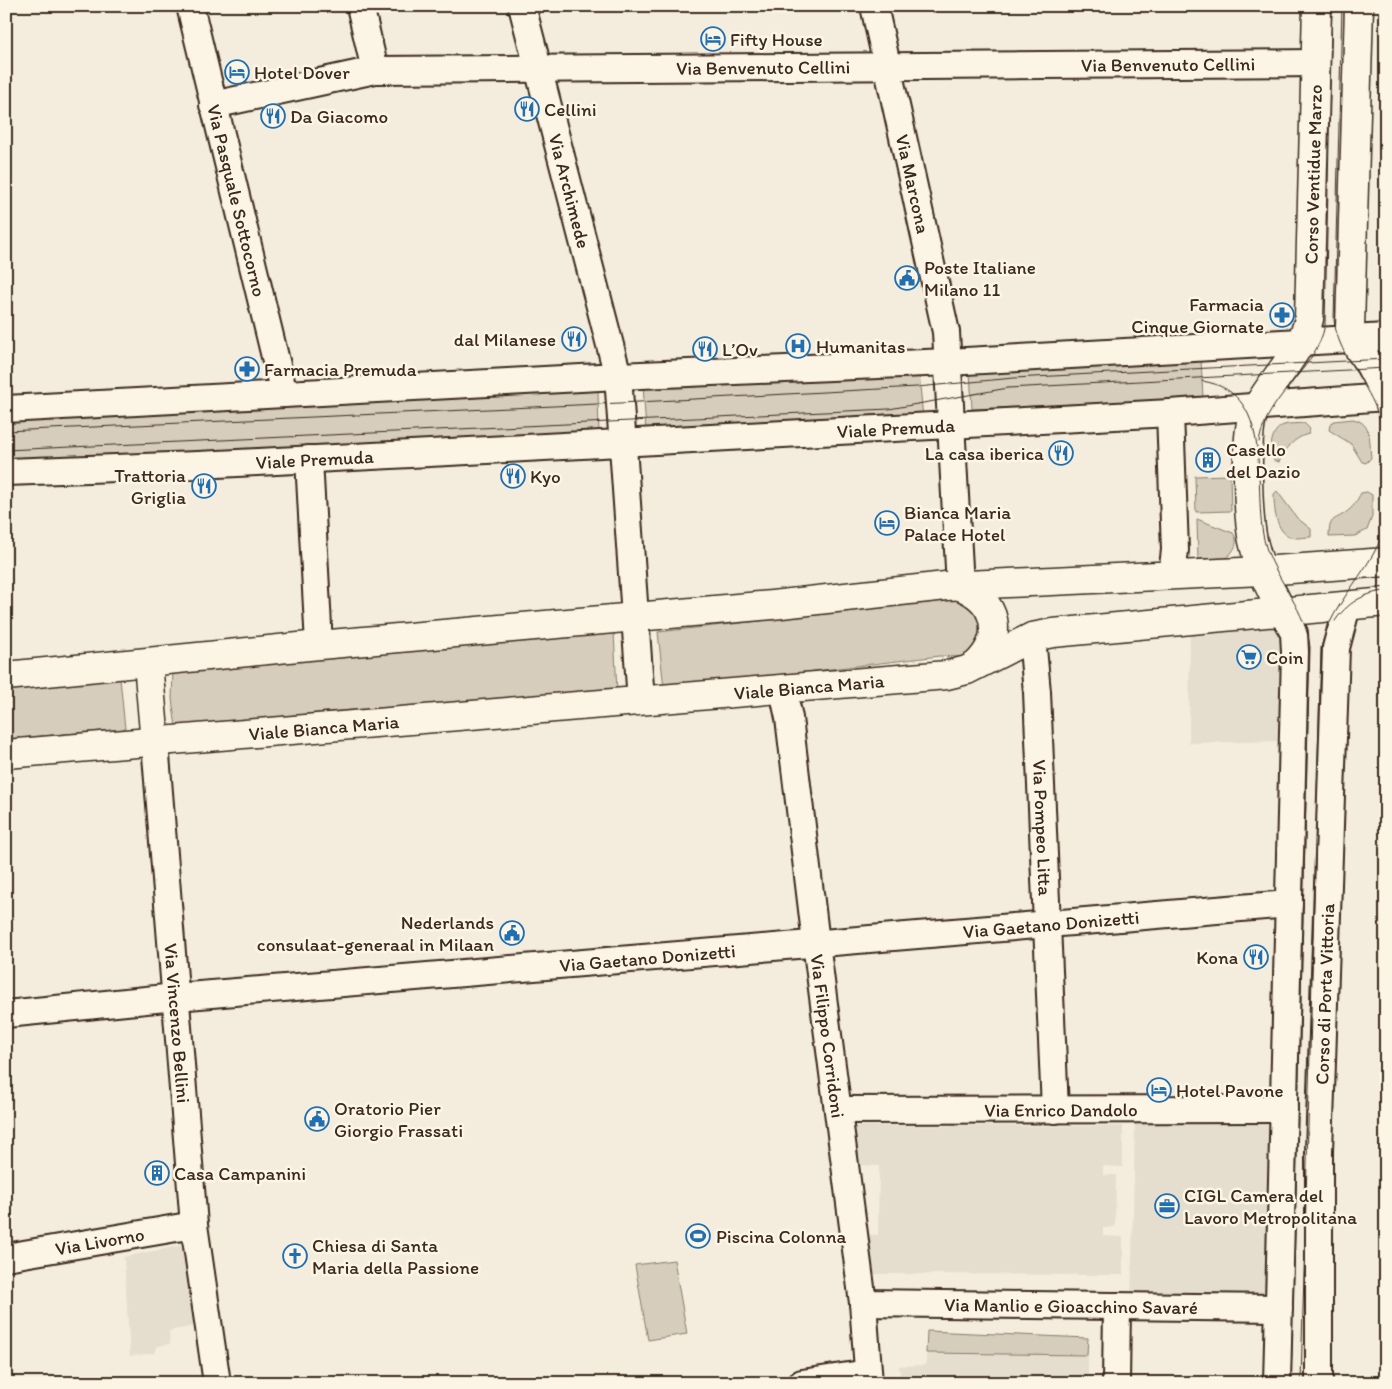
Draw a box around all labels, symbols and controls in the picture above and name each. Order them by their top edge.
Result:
hotel icon: Fifty House [700,26,726,52]
place label: Fifty House [730,28,823,51]
street label: Via Benvenuto Cellini [1081,52,1255,76]
street label: Via Benvenuto Cellini [676,55,850,79]
hotel icon: Hotel Dover [224,59,250,85]
place label: Hotel Dover [254,61,350,84]
street label: Corso Ventidue Marzo [1299,84,1326,265]
restaurant icon: Cellini [514,96,540,122]
place label: Cellini [544,98,597,121]
street label: Via Pasquale Sottocorno [203,102,271,299]
restaurant icon: Da Giacomo [260,103,286,129]
place label: Da Giacomo [290,105,388,128]
street label: Via Archimede [544,131,596,251]
street label: Via Marcona [891,132,935,236]
place label: Poste Italiane Milano 11 [924,256,1036,301]
public building icon: Poste Italiane Milano 11 [894,265,920,291]
place label: Farmacia Cinque Giornate [1131,293,1264,338]
pharmacy icon: Farmacia Cinque Giornate [1269,302,1295,328]
restaurant icon: dal Milanese [561,326,587,352]
place label: dal Milanese [454,328,556,351]
hospital icon: Humanitas [785,333,811,359]
place label: Humanitas [816,335,905,358]
restaurant icon: L’Ov [692,336,718,362]
place label: L’Ov [722,338,758,361]
pharmacy icon: Farmacia Premuda [234,356,260,382]
place label: Farmacia Premuda [264,358,417,381]
street label: Viale Premuda [836,413,956,443]
place label: Casello del Dazio [1226,438,1300,483]
restaurant icon: La casa iberica [1048,440,1074,466]
place label: La casa iberica [925,442,1044,465]
street label: Viale Premuda [255,444,374,473]
building icon: Casello del Dazio [1195,447,1221,473]
restaurant icon: Kyo [500,463,526,489]
place label: Trattoria Griglia [114,464,186,509]
place label: Kyo [530,465,561,488]
restaurant icon: Trattoria Griglia [191,473,217,499]
place label: Bianca Maria Palace Hotel [904,501,1011,546]
hotel icon: Bianca Maria Palace Hotel [874,510,900,536]
supermarket icon: Coin [1236,644,1262,670]
place label: Coin [1266,646,1304,669]
street label: Viale Bianca Maria [733,669,885,704]
street label: Viale Bianca Maria [248,710,400,745]
street label: Via Pompeo Litta [1028,759,1057,896]
street label: Corso di Porta Vittoria [1310,903,1339,1085]
street label: Via Gaetano Donizetti [962,905,1140,943]
place label: Nederlands consulaat-generaal in Milaan [257,911,494,956]
public building icon: Nederlands consulaat-generaal in Milaan [499,920,525,946]
street label: Via Gaetano Donizetti [558,939,737,976]
street label: Via Vincenzo Bellini [160,942,196,1104]
restaurant icon: Kona [1243,944,1269,970]
place label: Kona [1196,946,1238,969]
street label: Via Filippo Corridoni [806,953,850,1119]
hotel icon: Hotel Pavone [1146,1077,1172,1103]
place label: Hotel Pavone [1176,1079,1284,1102]
place label: Oratorio Pier Giorgio Frassati [334,1097,463,1142]
street label: Via Enrico Dandolo [984,1098,1138,1121]
public building icon: Oratorio Pier Giorgio Frassati [304,1106,330,1132]
building icon: Casa Campanini [144,1160,170,1186]
place label: Casa Campanini [174,1162,306,1185]
place label: CIGL Camera del Lavoro Metropolitana [1184,1184,1357,1229]
office icon: CIGL Camera del Lavoro Metropolitana [1154,1193,1180,1219]
street label: Via Livorno [53,1222,146,1260]
sports icon: Piscina Colonna [685,1223,711,1249]
place label: Piscina Colonna [716,1225,846,1248]
place label: Chiesa di Santa Maria della Passione [312,1234,479,1279]
church icon: Chiesa di Santa Maria della Passione [282,1243,308,1269]
street label: Via Manlio e Gioacchino Savaré [944,1292,1198,1319]

